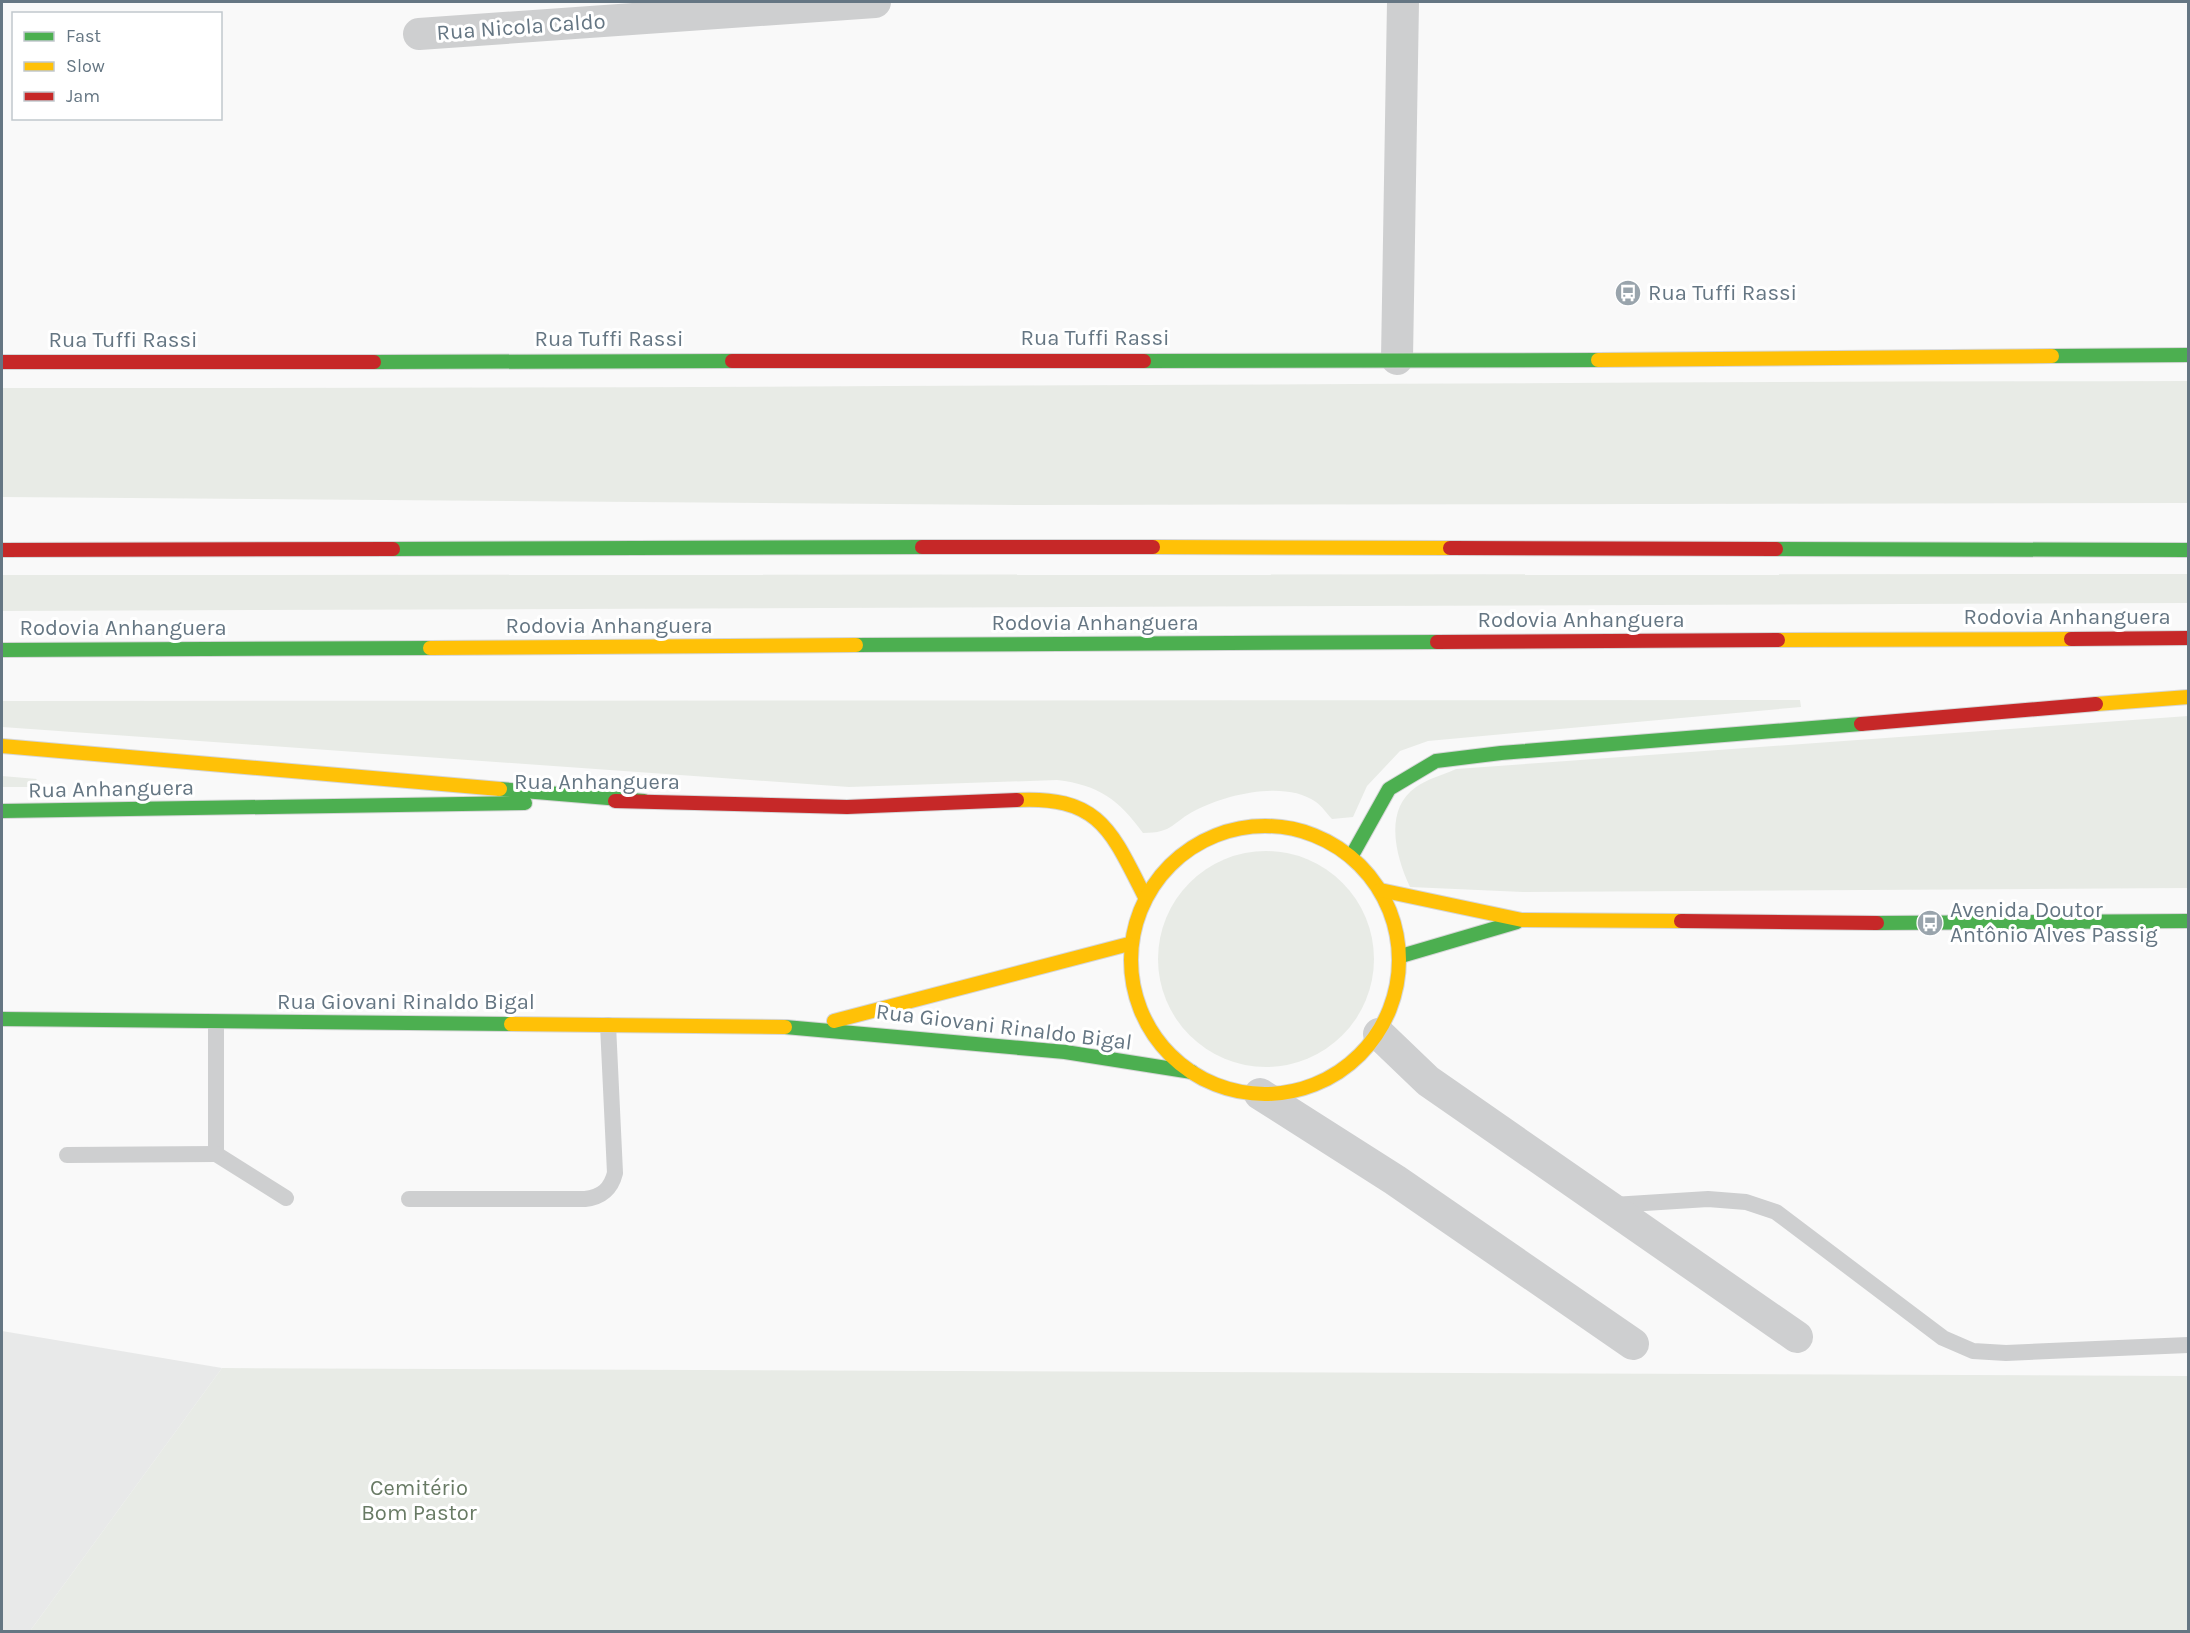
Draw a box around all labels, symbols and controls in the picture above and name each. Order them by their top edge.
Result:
street label: Rua Nicola Caldo [436,8,606,46]
legend [12,12,222,120]
text: Fast [66,25,101,47]
text: Slow [66,55,105,77]
text: Jam [66,85,100,107]
bus stop icon: Rua Tuffi Rassi [1613,278,1643,308]
place label: Rua Tuffi Rassi [1648,280,1797,306]
street label: Rua Tuffi Rassi [1020,325,1170,351]
street label: Rua Tuffi Rassi [534,326,684,352]
street label: Rua Tuffi Rassi [48,327,198,353]
street label: Rodovia Anhanguera [1963,604,2171,630]
street label: Rodovia Anhanguera [1477,607,1685,633]
street label: Rodovia Anhanguera [991,610,1199,636]
street label: Rodovia Anhanguera [505,613,713,639]
street label: Rodovia Anhanguera [19,615,227,641]
street label: Rua Anhanguera [514,769,680,795]
street label: Rua Anhanguera [28,775,194,803]
place label: Avenida Doutor Antônio Alves Passig [1950,897,2158,948]
bus stop icon: Avenida Doutor Antônio Alves Passig [1915,908,1945,938]
street label: Rua Giovani Rinaldo Bigal [277,989,535,1015]
street label: Rua Giovani Rinaldo Bigal [874,998,1134,1056]
park label: Cemitério Bom Pastor [361,1475,477,1526]

